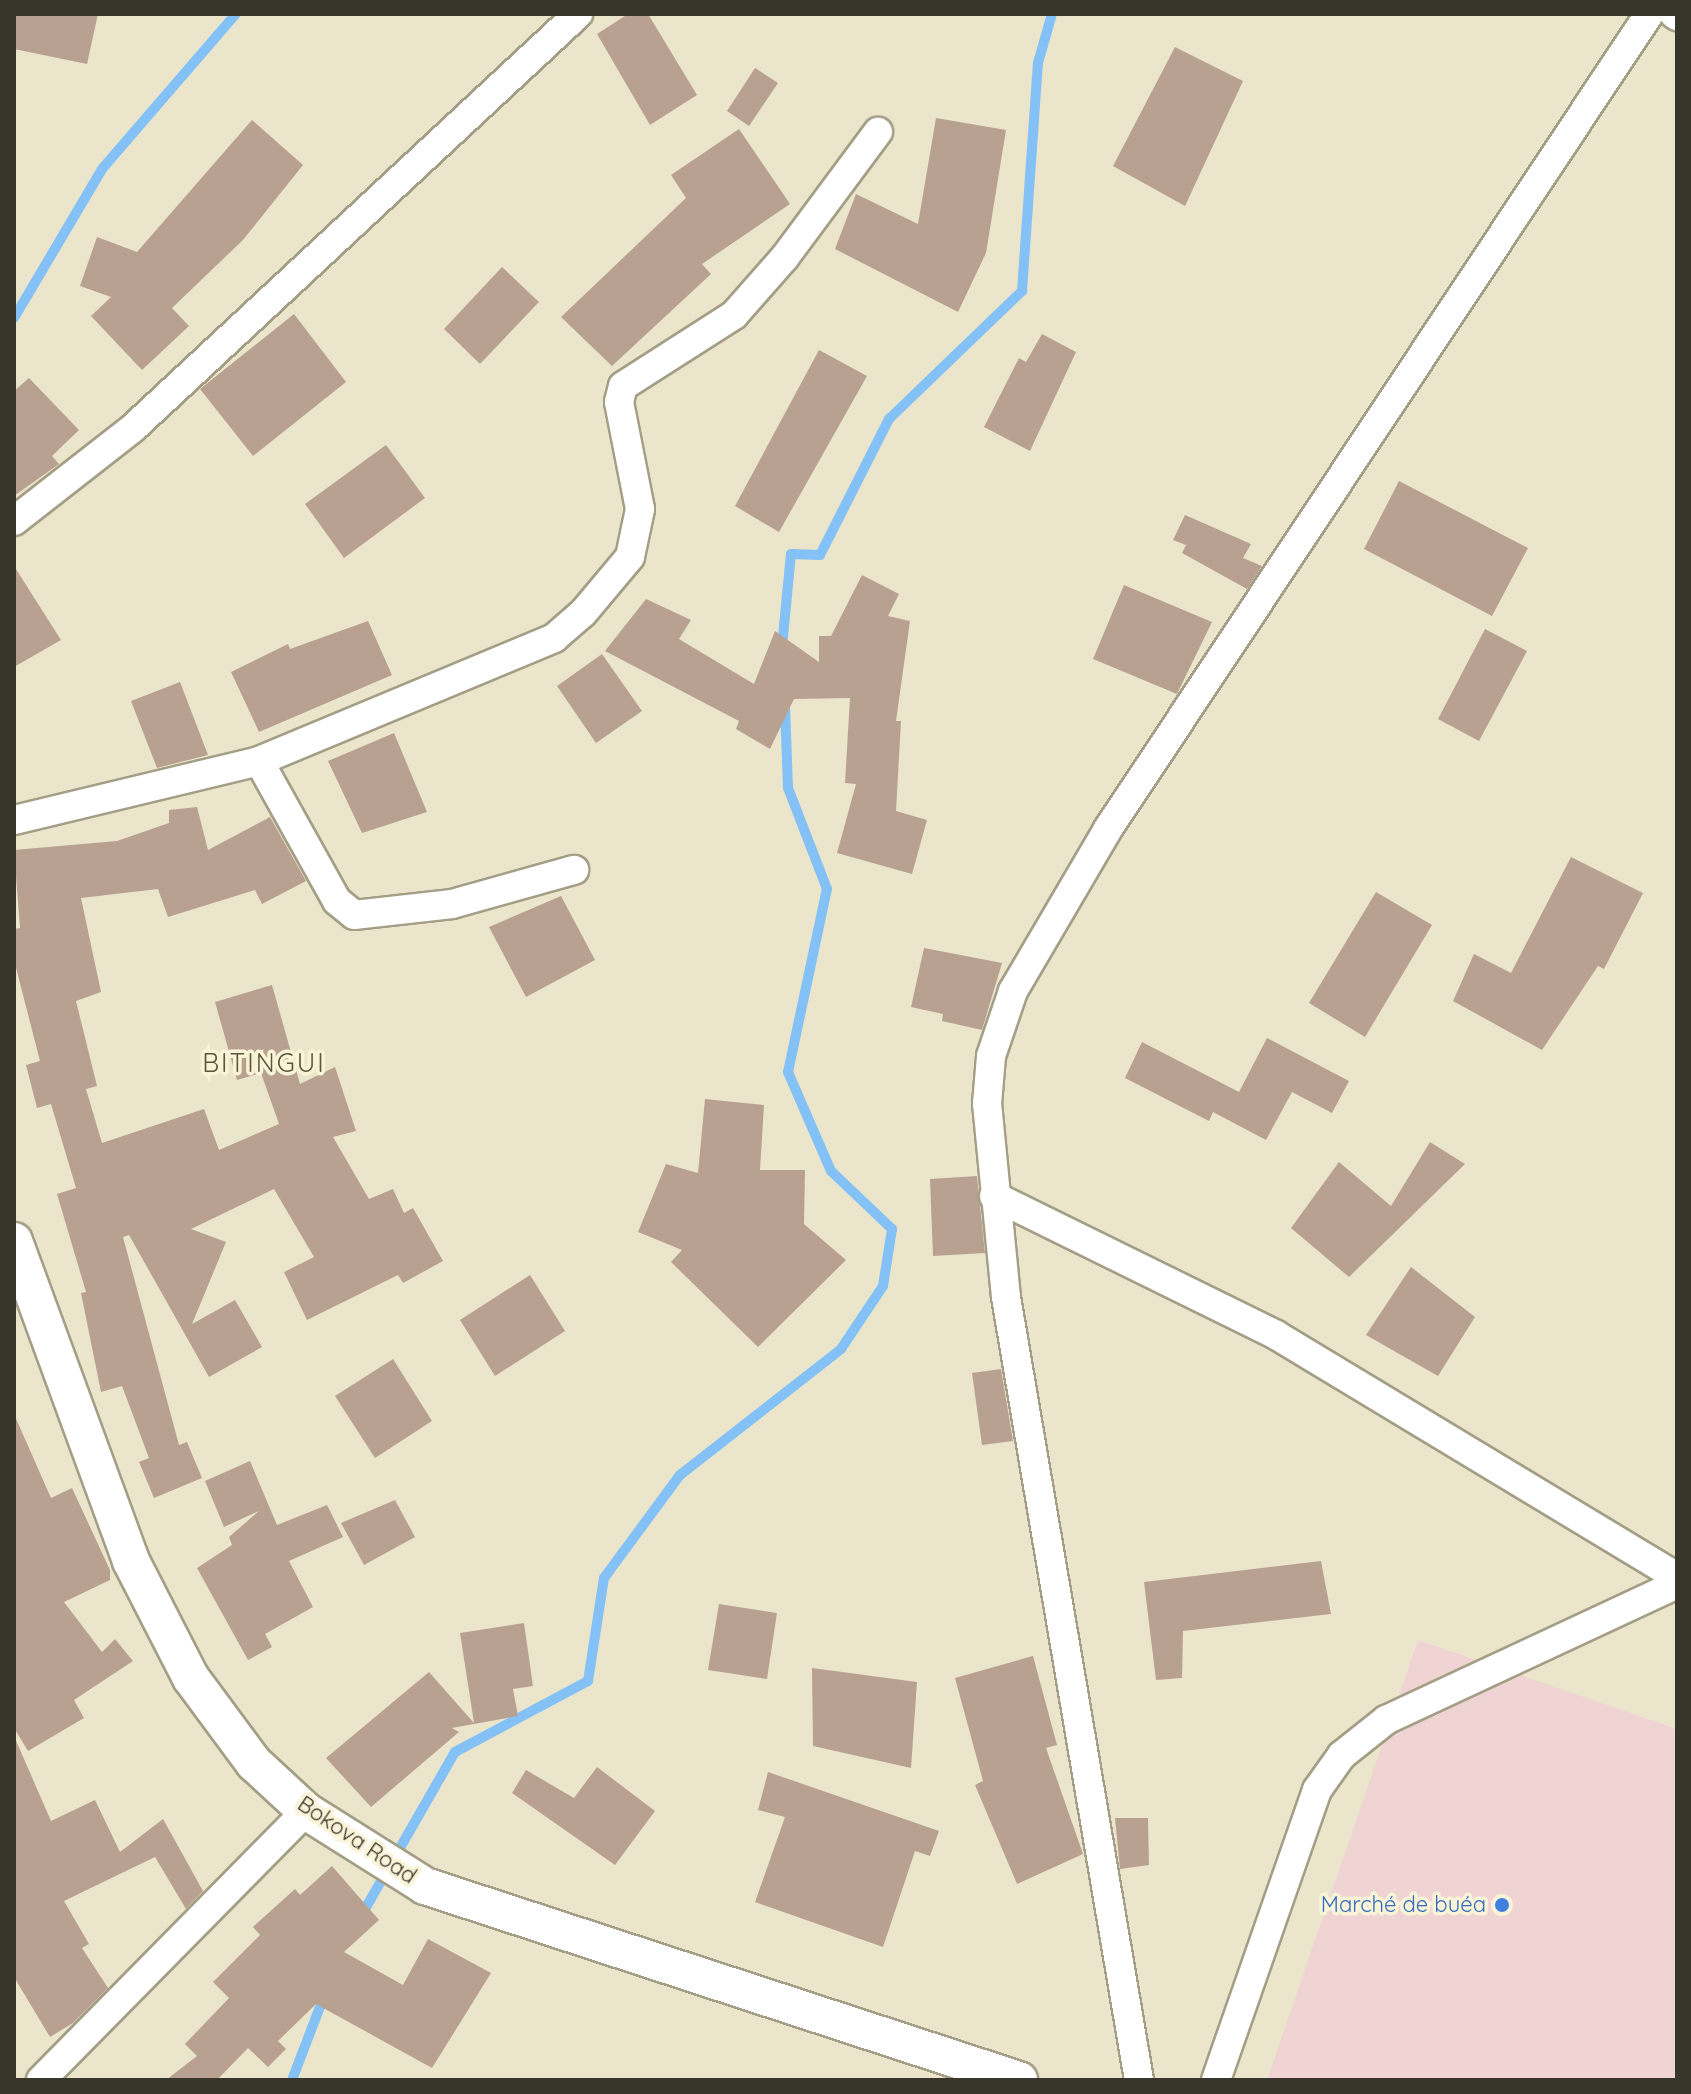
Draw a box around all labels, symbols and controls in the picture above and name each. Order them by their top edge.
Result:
district label: BITINGUI [202,1047,326,1079]
street label: Bokova Road [293,1791,421,1889]
place label: Marché de buéa [1321,1892,1486,1918]
marker: Marché de buéa [1493,1896,1511,1914]

